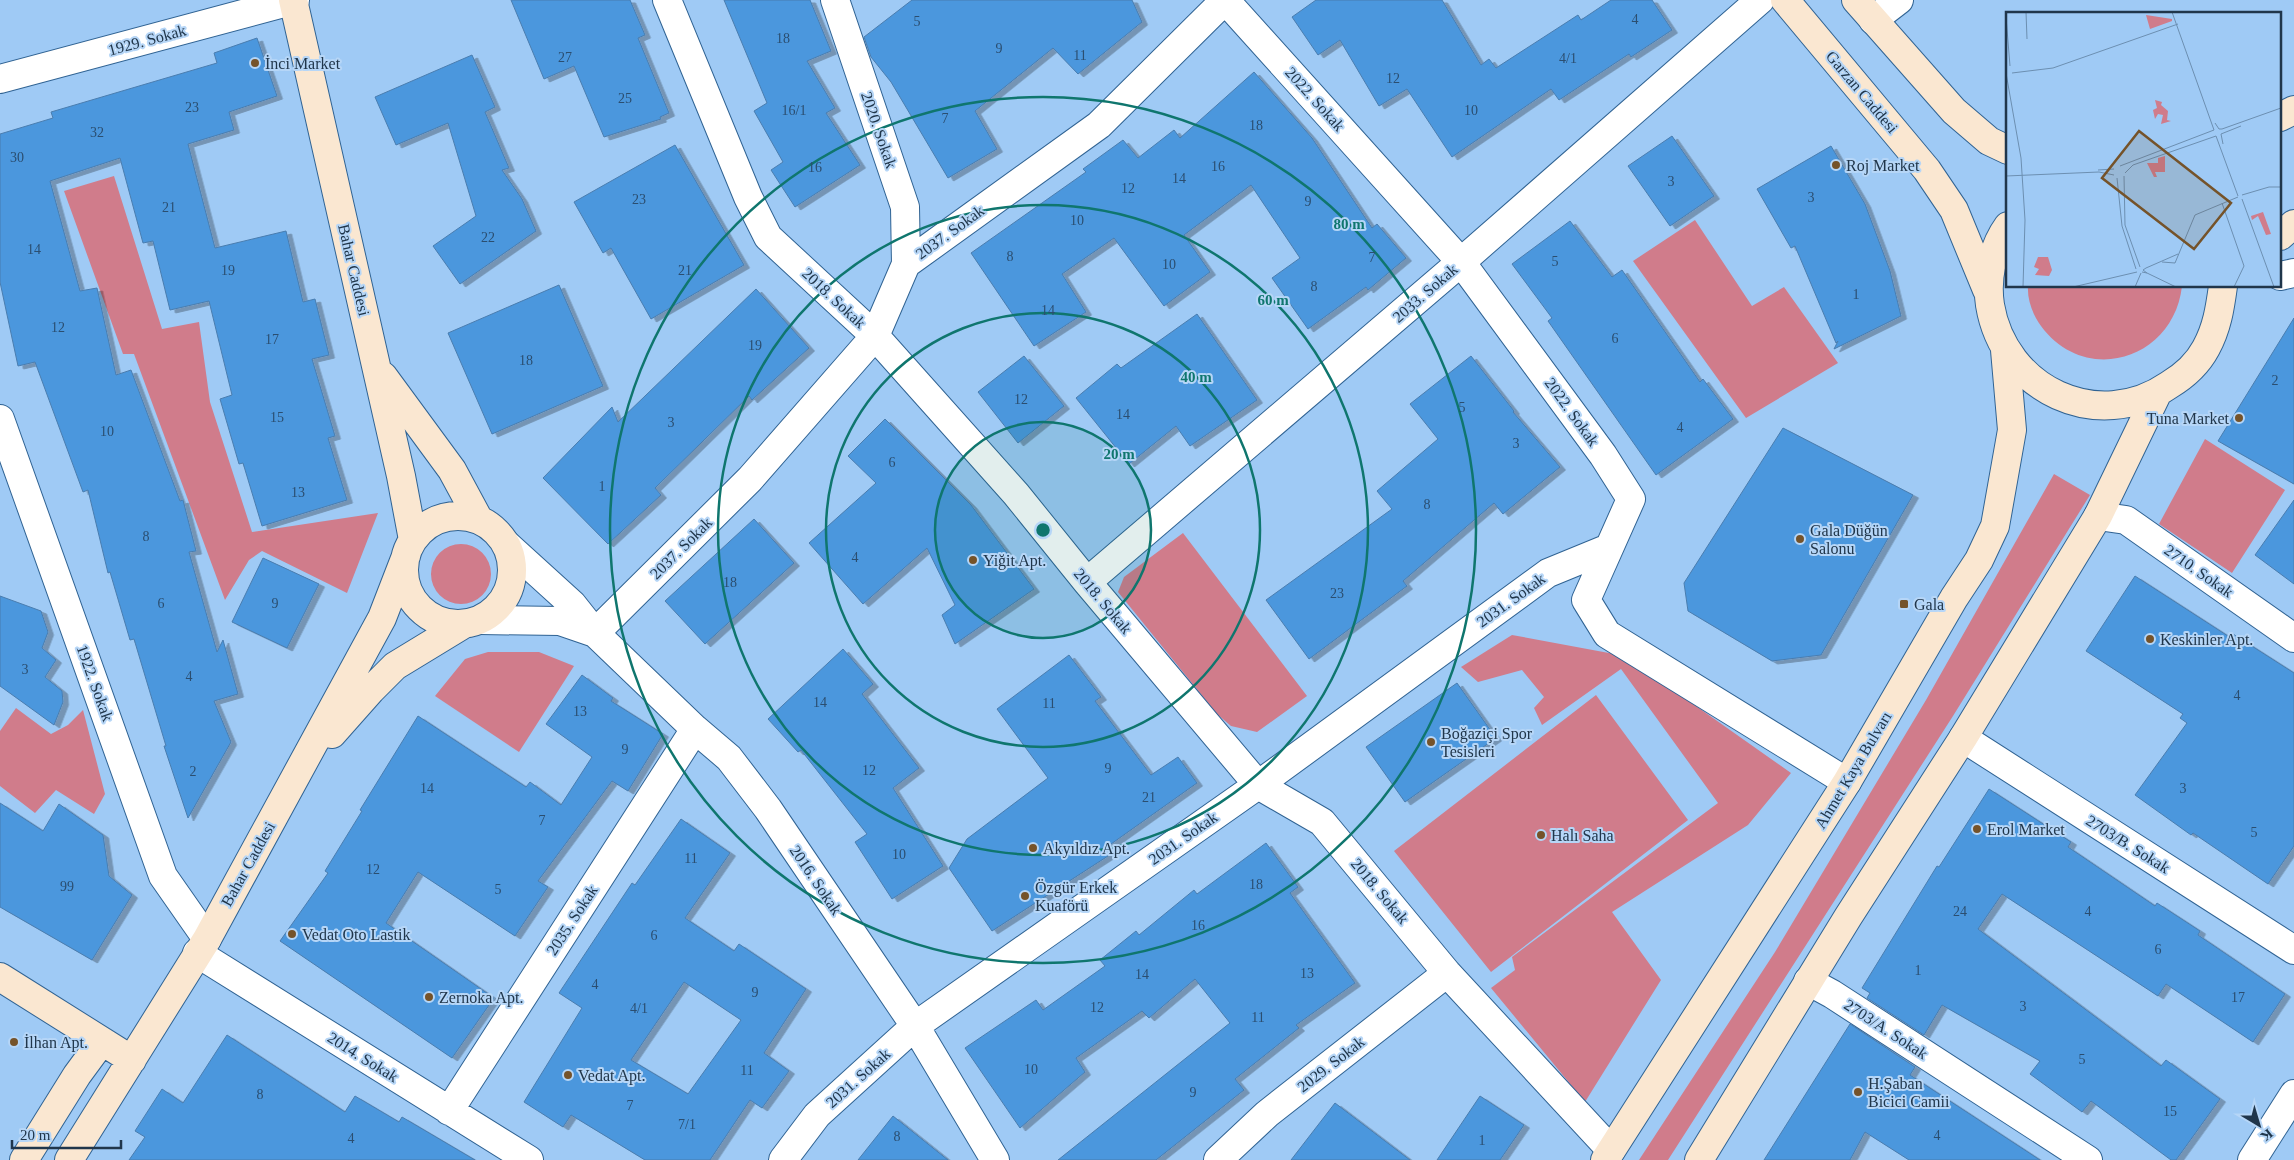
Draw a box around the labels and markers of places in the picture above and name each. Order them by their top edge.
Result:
place label: İnci Market [265,55,341,72]
marker: İnci Market [249,57,261,69]
place label: Roj Market [1846,157,1920,175]
marker: Roj Market [1830,159,1842,171]
place label: Tuna Market [2146,410,2230,427]
marker: Tuna Market [2233,412,2245,424]
centre of rings [1034,521,1052,539]
place label: Gala Düğün Salonu [1810,522,1888,557]
marker: Gala Düğün Salonu [1794,533,1806,545]
place label: Yiğit Apt. [983,552,1046,570]
marker: Yiğit Apt. [967,554,979,566]
place label: Gala [1914,596,1944,613]
marker: Gala [1898,598,1910,610]
place label: Keskinler Apt. [2160,631,2253,649]
marker: Keskinler Apt. [2144,633,2156,645]
place label: Boğaziçi Spor Tesisleri [1441,725,1533,760]
marker: Boğaziçi Spor Tesisleri [1425,736,1437,748]
place label: Erol Market [1987,821,2065,838]
marker: Erol Market [1971,823,1983,835]
place label: Halı Saha [1551,827,1614,844]
marker: Halı Saha [1535,829,1547,841]
place label: Akyıldız Apt. [1043,840,1130,858]
marker: Akyıldız Apt. [1027,842,1039,854]
place label: Özgür Erkek Kuaförü [1035,879,1117,914]
marker: Özgür Erkek Kuaförü [1019,890,1031,902]
place label: Vedat Oto Lastik [302,926,410,943]
marker: Vedat Oto Lastik [286,928,298,940]
place label: Zernoka Apt. [439,989,523,1007]
marker: Zernoka Apt. [423,991,435,1003]
place label: İlhan Apt. [24,1034,88,1052]
marker: İlhan Apt. [8,1036,20,1048]
place label: Vedat Apt. [578,1067,646,1085]
marker: Vedat Apt. [562,1069,574,1081]
place label: H.Şaban Bicici Camii [1868,1075,1950,1110]
marker: H.Şaban Bicici Camii [1852,1086,1864,1098]

